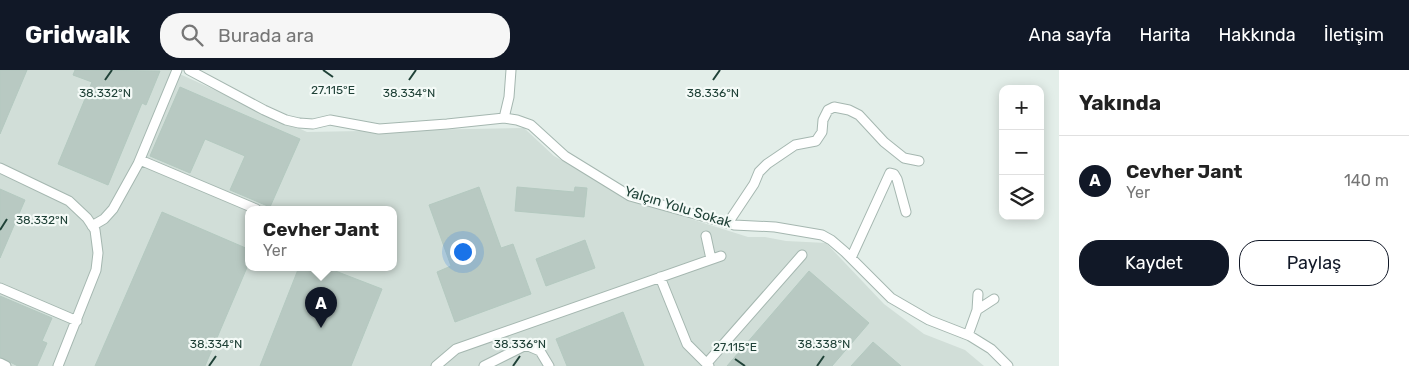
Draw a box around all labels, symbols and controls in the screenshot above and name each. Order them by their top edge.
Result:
search box [160,13,510,58]
text: Gridwalk [25,21,130,49]
icon: search [178,21,206,49]
text: Burada ara [218,24,314,47]
text: Ana sayfa [1029,24,1112,46]
text: Harita [1140,24,1190,46]
text: Hakkında [1218,24,1296,46]
text: İletişim [1324,24,1384,46]
text: 27.115°E [311,83,355,97]
map controls [999,85,1044,220]
button: + [999,85,1044,130]
text: 38.332°N [79,86,131,100]
text: 38.334°N [383,86,435,100]
text: 38.336°N [687,86,739,100]
text: Yakında [1079,90,1161,115]
button: − [999,130,1044,175]
text: Cevher Jant [1126,160,1242,183]
text: A [1089,171,1101,190]
text: 140 m [1344,171,1389,190]
button: layers [999,175,1044,220]
street label: Yalçın Yolu Sokak [622,183,734,232]
text: Yer [1126,183,1150,202]
popup [245,206,397,271]
text: 38.332°N [16,213,68,227]
text: Cevher Jant [263,218,379,241]
your location [450,239,476,265]
button: Kaydet [1079,240,1229,286]
button: Paylaş [1239,240,1389,286]
text: Yer [263,241,287,260]
pin: A [305,287,337,328]
text: 38.334°N [190,337,242,351]
text: 38.336°N [494,337,546,351]
text: 38.338°N [798,337,850,351]
text: 27.115°E [713,340,757,354]

